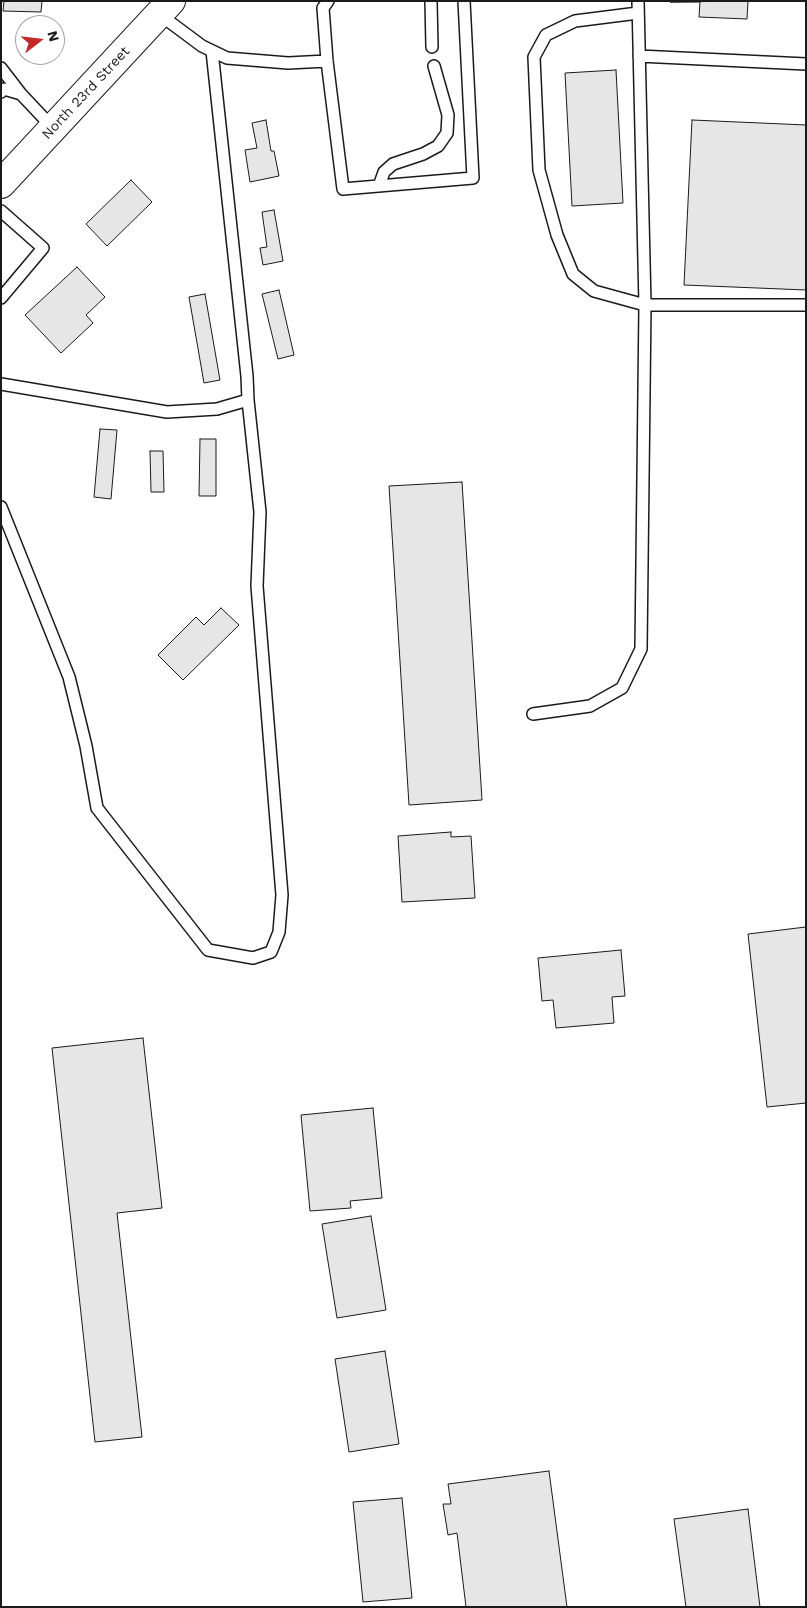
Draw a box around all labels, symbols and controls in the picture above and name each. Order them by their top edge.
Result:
north arrow [15,15,65,65]
text: N [44,29,63,43]
street label: North 23rd Street [39,43,133,143]

